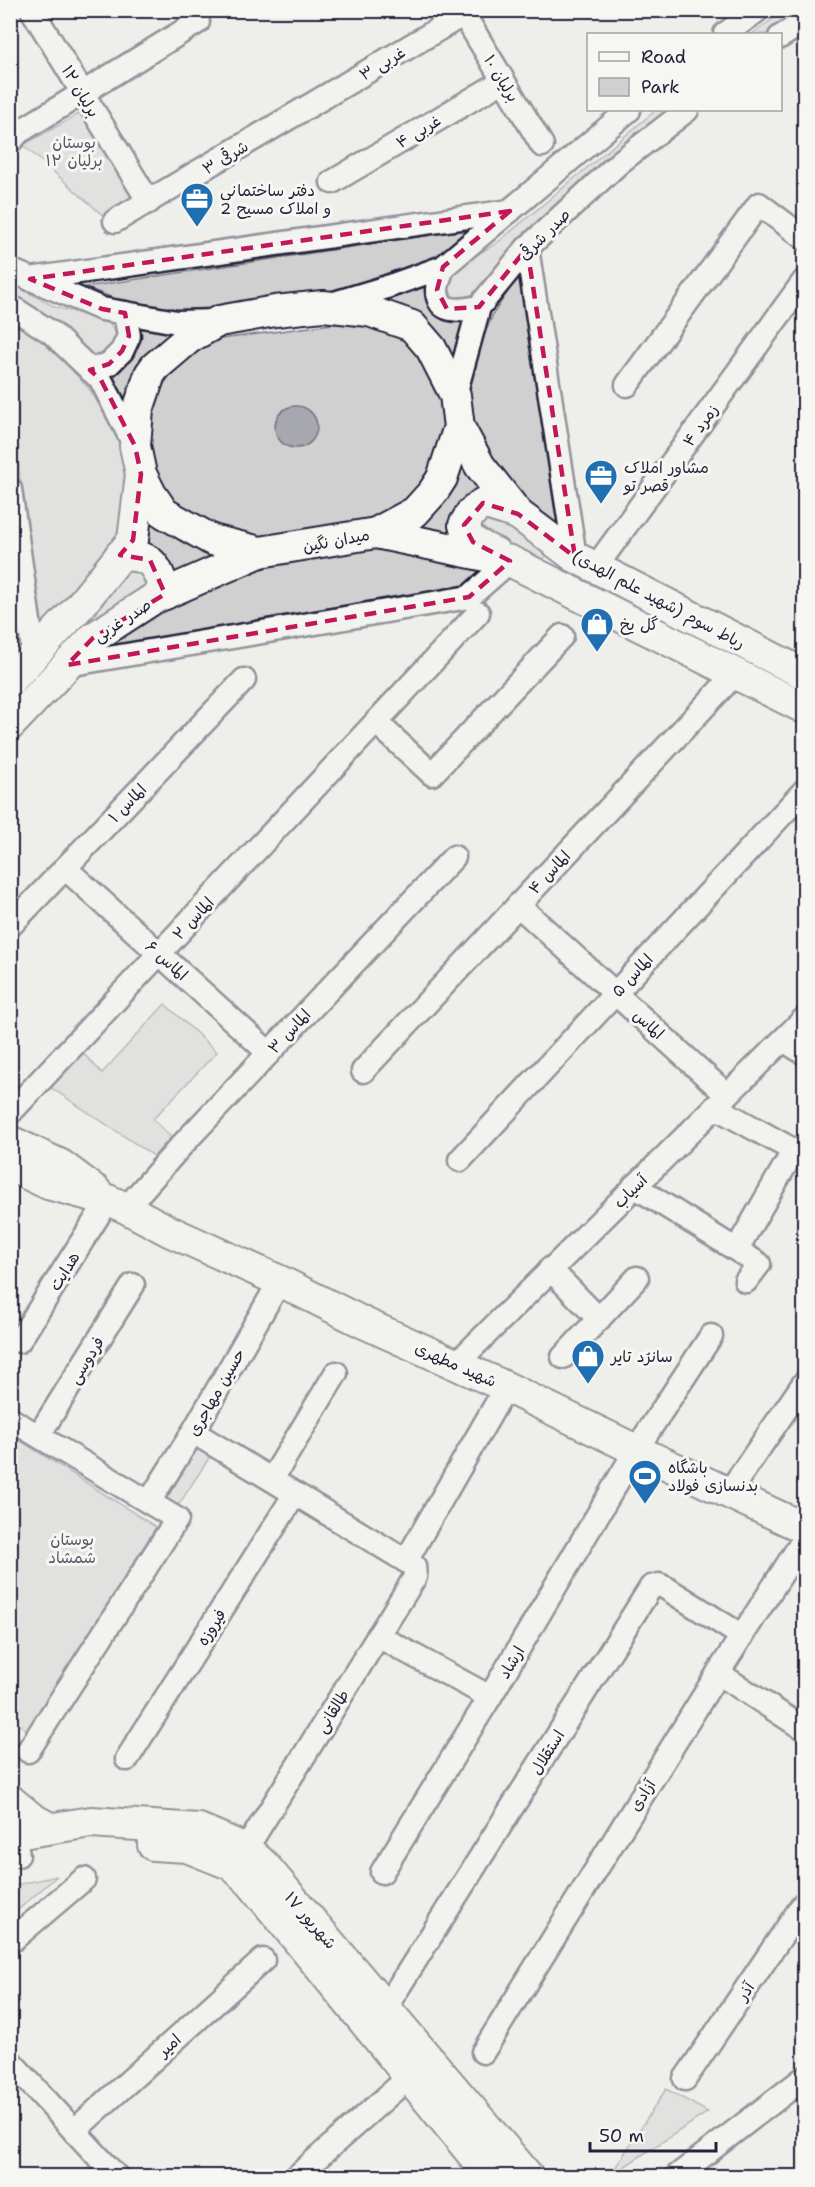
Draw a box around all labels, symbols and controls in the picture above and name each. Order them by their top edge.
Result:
legend [587,33,782,111]
street label: ۳ غربی [355,42,409,85]
text: Road [641,45,686,69]
street label: برلیان ۱۰ [479,51,524,106]
street label: برلیان ۱۲ [57,61,104,121]
text: Park [641,75,680,99]
street label: ۴ غربی [392,110,445,153]
park label: بوستان برلیان ۱۲ [45,132,103,171]
street label: ۳ شرقی [198,136,252,179]
place label: دفتر ساختمانی و املاک مسیح 2 [220,180,331,219]
office icon: دفتر ساختمانی و املاک مسیح 2 [179,181,215,228]
street label: صدر شرقی [514,204,575,265]
street label: زمرد ۴ [678,400,723,451]
place label: مشاور املاک قصر تو [622,457,709,496]
office icon: مشاور املاک قصر تو [583,458,619,505]
street label: میدان نگین [301,524,371,557]
street label: رباط سوم (شهید علم الهدی) [568,545,749,656]
street label: صدر غربی [89,594,155,647]
shop icon: گل یخ [579,606,615,653]
place label: گل یخ [620,614,659,635]
street label: الماس ۱ [104,779,151,827]
street label: الماس ۴ [524,846,575,899]
street label: الماس ۲ [168,892,219,944]
street label: الماس ۶ [141,936,192,985]
street label: الماس ۵ [607,949,658,1001]
street label: الماس ۳ [263,1005,315,1058]
street label: الماس [629,1005,669,1044]
street label: آسیاب [609,1169,653,1213]
street label: هدایت [44,1248,84,1295]
street label: فردوسی [64,1333,109,1388]
street label: شهید مطهری [412,1337,500,1392]
shop icon: سانرُد تایر [570,1338,606,1385]
street label: حسین مهاجری [183,1345,250,1440]
place label: سانرُد تایر [609,1346,673,1367]
place label: باشگاه بدنسازی فولاد [668,1457,758,1496]
sports icon: باشگاه بدنسازی فولاد [627,1458,663,1505]
park label: بوستان شمشاد [48,1529,96,1568]
street label: فیروزه [192,1605,231,1650]
street label: ارشاد [494,1642,529,1682]
street label: طالقانی [311,1686,354,1737]
street label: استقلال [526,1726,569,1779]
street label: آزادی [625,1774,661,1815]
street label: ۱۷ شهریور [280,1887,341,1953]
street label: آذر [731,1977,760,2006]
street label: امیر [152,2029,186,2063]
scale bar [590,2115,716,2153]
text: 50 m [599,2124,644,2148]

